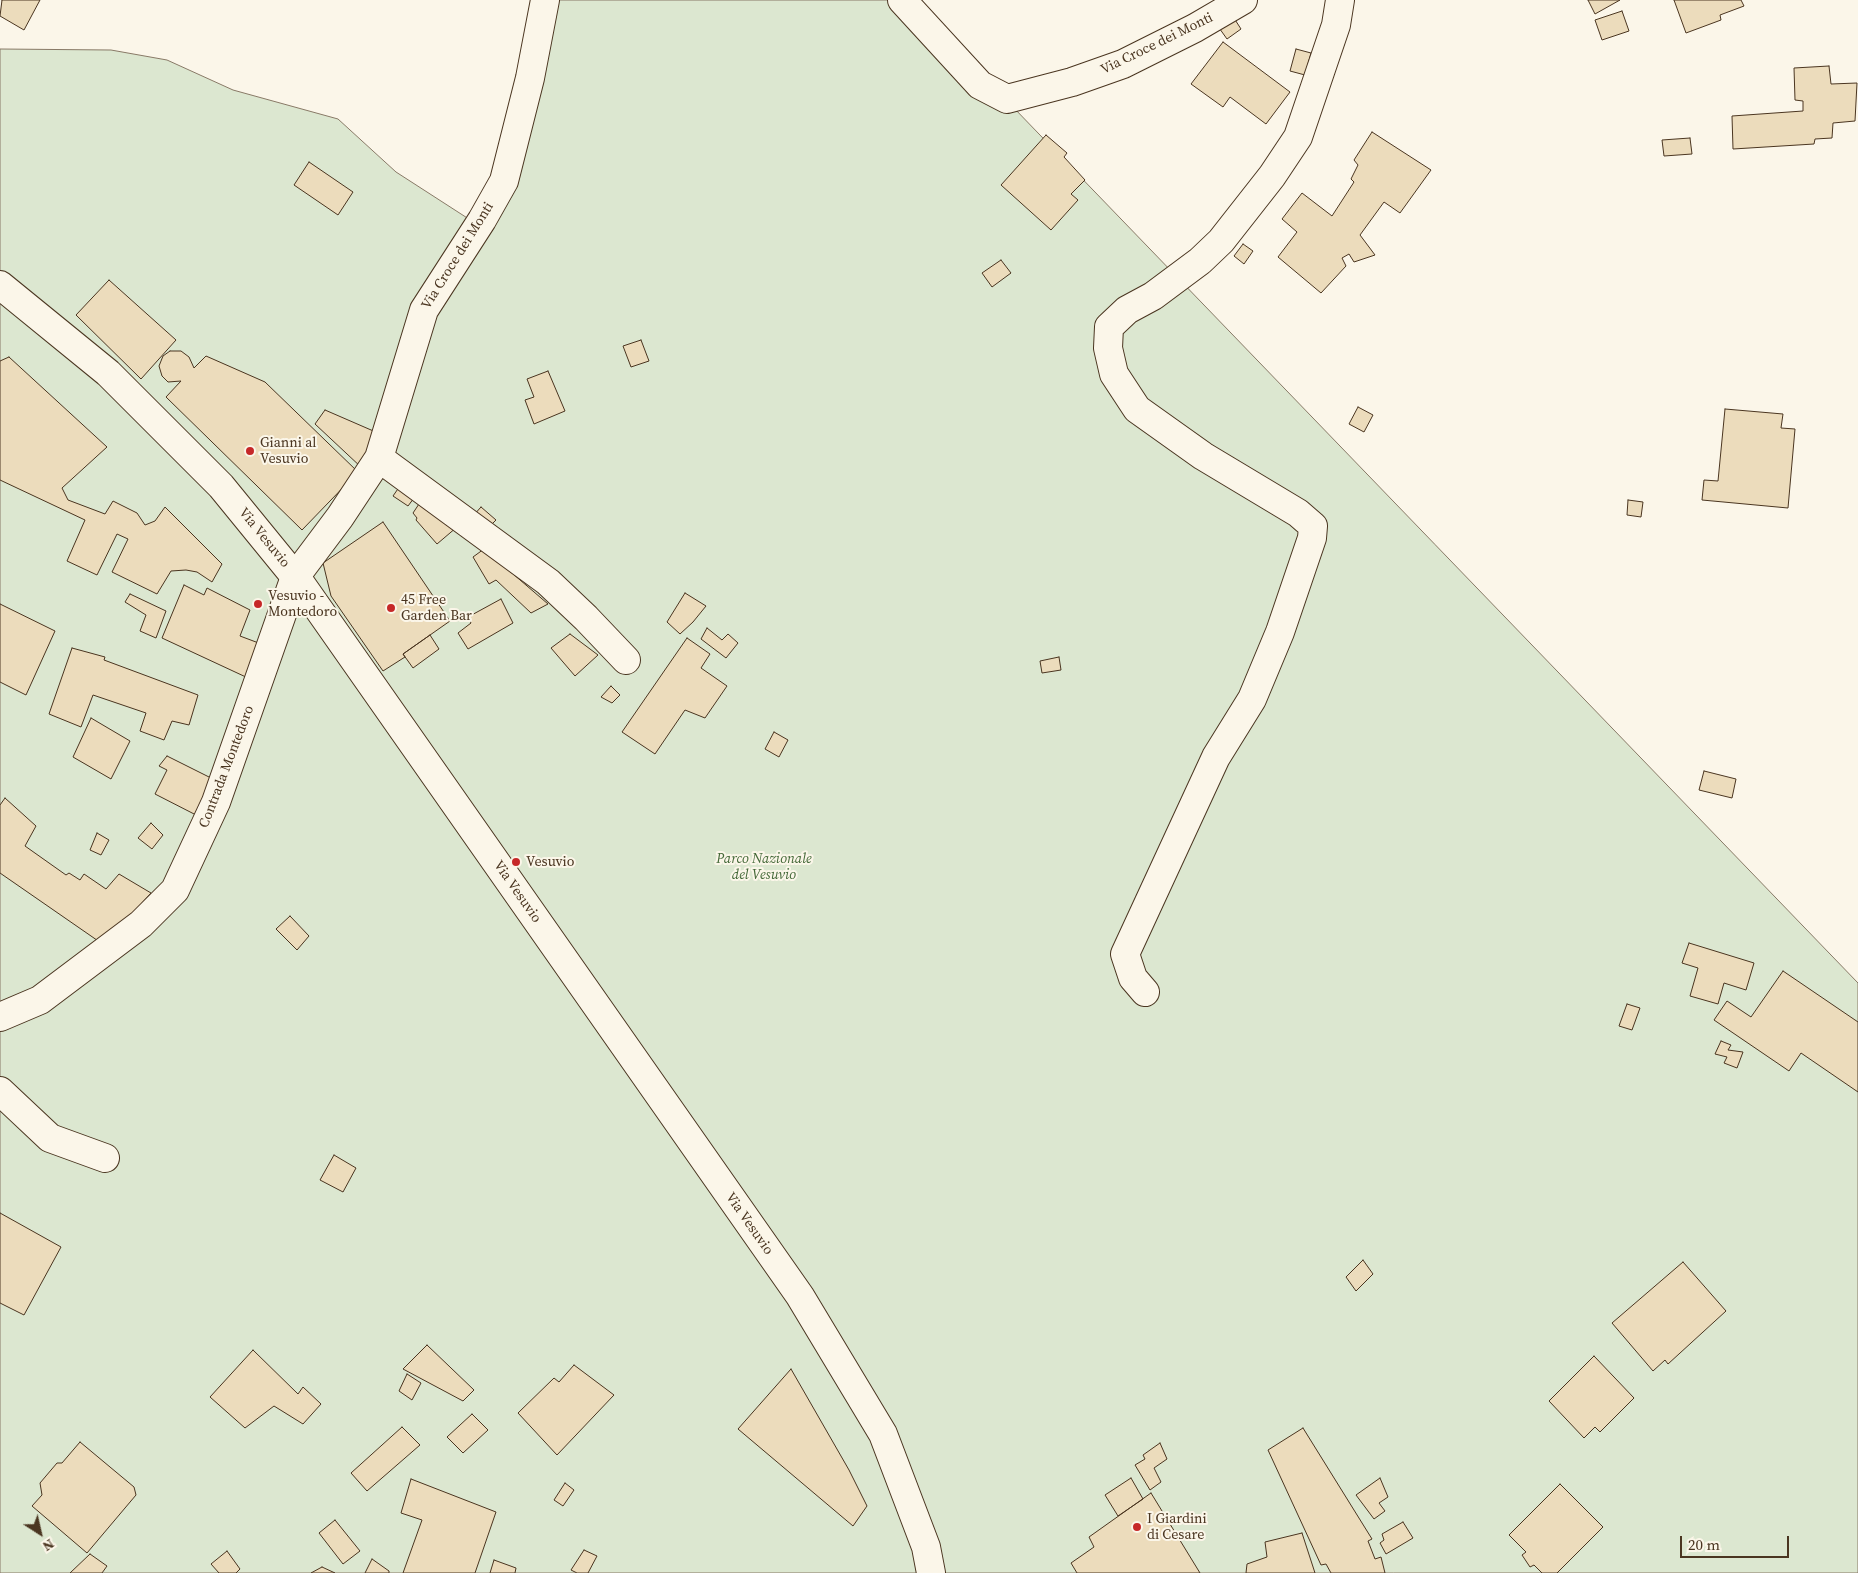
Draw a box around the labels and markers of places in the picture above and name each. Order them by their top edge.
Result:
place label: Gianni al Vesuvio [260,435,316,468]
marker: Gianni al Vesuvio [244,445,256,457]
place label: Vesuvio - Montedoro [268,588,337,620]
place label: 45 Free Garden Bar [401,592,472,624]
marker: Vesuvio - Montedoro [252,598,264,610]
marker: 45 Free Garden Bar [385,602,397,614]
place label: Vesuvio [526,854,574,870]
marker: Vesuvio [510,856,522,868]
place label: I Giardini di Cesare [1147,1511,1207,1544]
marker: I Giardini di Cesare [1131,1521,1143,1533]

